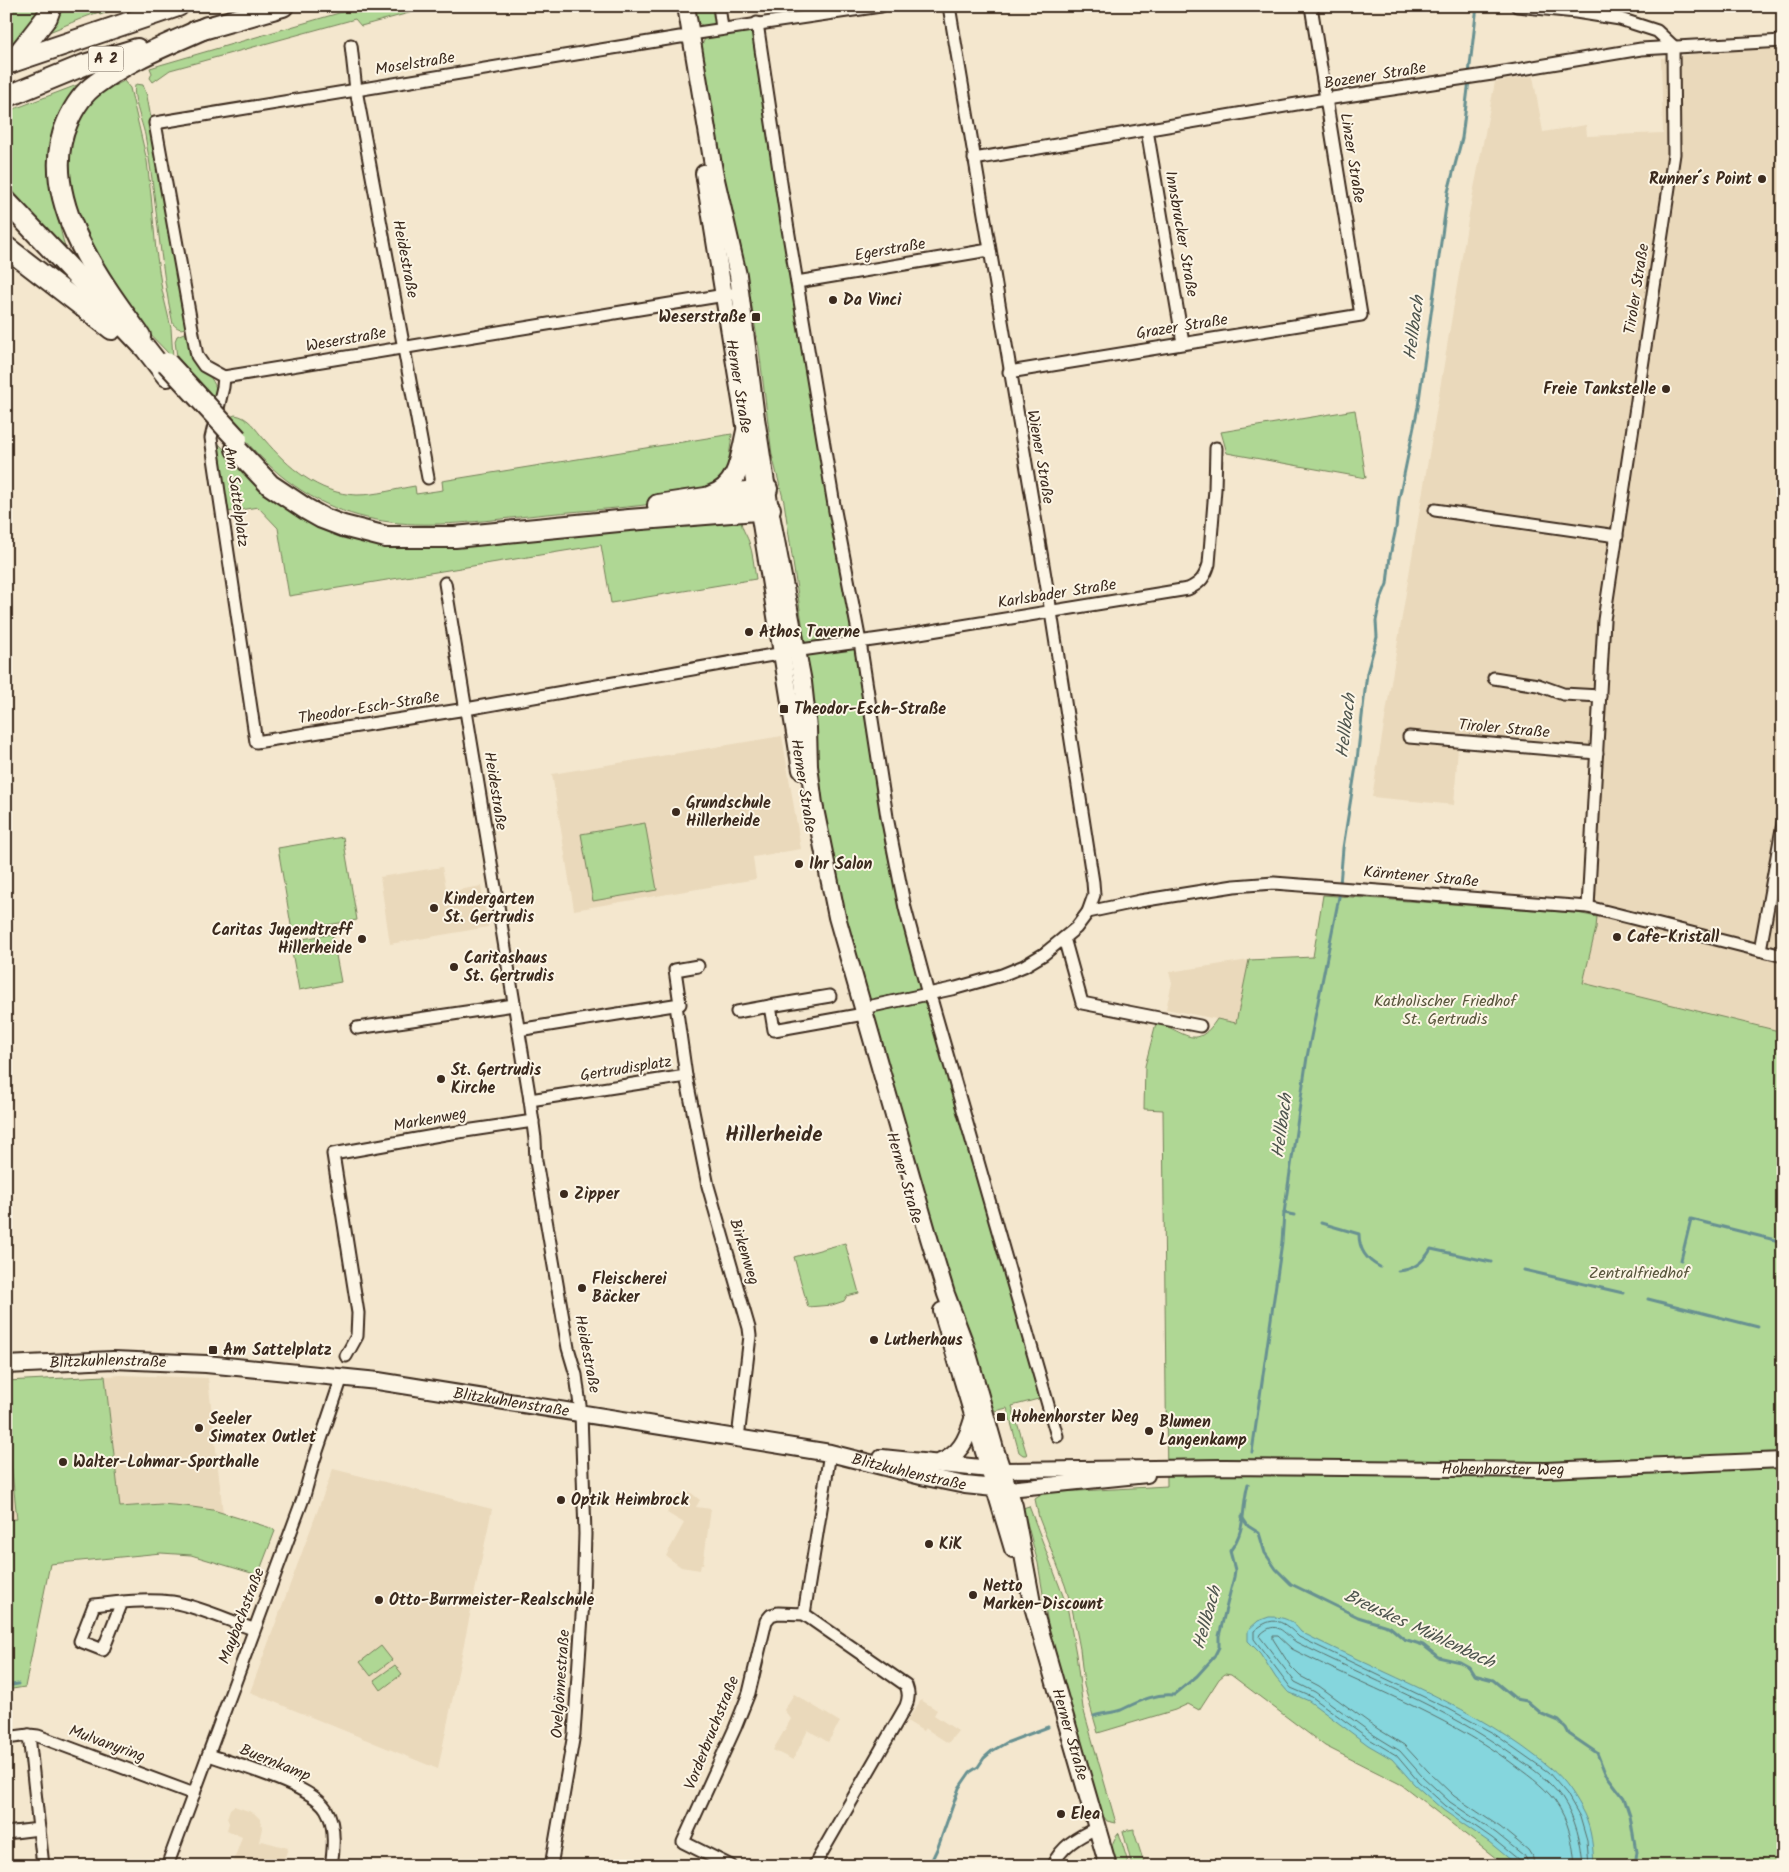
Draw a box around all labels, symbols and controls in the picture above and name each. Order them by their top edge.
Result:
street label: Moselstraße [373,45,457,83]
road number: A 2 [88,46,124,72]
street label: Bozener Straße [1322,56,1428,96]
street label: Linzer Straße [1333,111,1371,205]
place label: Runner´s Point [1649,167,1753,192]
street label: Innsbrucker Straße [1158,169,1204,299]
marker: Runner´s Point [1756,173,1768,185]
street label: Heidestraße [385,218,425,300]
street label: Egerstraße [852,231,928,269]
street label: Tiroler Straße [1617,242,1657,336]
place label: Da Vinci [843,288,902,313]
water label: Hellbach [1396,293,1434,362]
marker: Da Vinci [827,294,839,306]
place label: Weserstraße [659,305,746,330]
street label: Grazer Straße [1134,307,1230,347]
marker: Weserstraße [750,311,762,323]
street label: Weserstraße [304,321,388,359]
street label: Herner Straße [719,337,759,435]
place label: Freie Tankstelle [1543,377,1656,402]
marker: Freie Tankstelle [1660,383,1672,395]
street label: Wiener Straße [1019,408,1061,506]
street label: Am Sattelplatz [217,445,255,549]
street label: Karlsbader Straße [996,572,1118,616]
place label: Athos Taverne [759,620,860,645]
marker: Athos Taverne [743,626,755,638]
street label: Theodor-Esch-Straße [297,684,441,732]
water label: Hellbach [1329,691,1365,760]
place label: Theodor-Esch-Straße [794,697,946,722]
marker: Theodor-Esch-Straße [778,703,790,715]
street label: Tiroler Straße [1457,713,1551,745]
street label: Herner Straße [783,737,823,835]
street label: Heidestraße [476,750,514,832]
place label: Grundschule Hillerheide [686,791,771,834]
marker: Grundschule Hillerheide [670,806,682,818]
place label: Ihr Salon [809,852,872,877]
marker: Ihr Salon [793,858,805,870]
street label: Kärntener Straße [1362,860,1480,894]
place label: Kindergarten St. Gertrudis [444,887,535,930]
marker: Kindergarten St. Gertrudis [428,902,440,914]
place label: Caritas Jugendtreff Hillerheide [212,918,354,961]
place label: Cafe-Kristall [1627,925,1720,950]
marker: Cafe-Kristall [1611,931,1623,943]
marker: Caritas Jugendtreff Hillerheide [356,933,368,945]
place label: Caritashaus St. Gertrudis [464,946,555,989]
marker: Caritashaus St. Gertrudis [448,961,460,973]
park label: Katholischer Friedhof St. Gertrudis [1374,989,1518,1032]
street label: Gertrudisplatz [578,1049,674,1089]
place label: St. Gertrudis Kirche [451,1058,542,1101]
marker: St. Gertrudis Kirche [435,1073,447,1085]
water label: Hellbach [1264,1091,1302,1160]
street label: Markenweg [391,1101,469,1139]
district label: Hillerheide [725,1119,823,1152]
street label: Herner Straße [879,1129,929,1227]
place label: Zipper [574,1182,621,1207]
marker: Zipper [558,1188,570,1200]
street label: Birkenweg [722,1216,766,1288]
park label: Zentralfriedhof [1589,1261,1691,1286]
place label: Fleischerei Bäcker [592,1267,668,1310]
marker: Fleischerei Bäcker [576,1282,588,1294]
street label: Heidestraße [567,1313,607,1395]
place label: Lutherhaus [884,1328,963,1353]
marker: Lutherhaus [868,1334,880,1346]
place label: Am Sattelplatz [223,1338,332,1363]
marker: Am Sattelplatz [207,1344,219,1356]
street label: Blitzkuhlenstraße [49,1347,167,1375]
street label: Blitzkuhlenstraße [452,1381,571,1424]
place label: Hohenhorster Weg [1011,1405,1139,1430]
place label: Seeler Simatex Outlet [209,1407,317,1450]
place label: Blumen Langenkamp [1159,1410,1247,1453]
marker: Hohenhorster Weg [995,1411,1007,1423]
marker: Seeler Simatex Outlet [193,1422,205,1434]
marker: Blumen Langenkamp [1143,1425,1155,1437]
street label: Blitzkuhlenstraße [849,1446,969,1497]
place label: Walter-Lohmar-Sporthalle [73,1450,259,1475]
marker: Walter-Lohmar-Sporthalle [57,1456,69,1468]
street label: Hohenhorster Weg [1442,1457,1565,1483]
place label: Optik Heimbrock [571,1488,689,1513]
marker: Optik Heimbrock [555,1494,567,1506]
place label: KiK [939,1532,963,1557]
marker: KiK [923,1538,935,1550]
street label: Maybachstraße [212,1564,272,1668]
place label: Netto Marken-Discount [983,1574,1104,1617]
water label: Hellbach [1185,1582,1231,1653]
water label: Breuskes Mühlenbach [1339,1582,1500,1678]
place label: Otto-Burrmeister-Realschule [389,1588,595,1613]
marker: Netto Marken-Discount [967,1589,979,1601]
marker: Otto-Burrmeister-Realschule [373,1594,385,1606]
street label: Ovelgönnestraße [545,1629,577,1739]
street label: Vorderbruchstraße [678,1672,746,1794]
street label: Herner Straße [1045,1685,1095,1783]
street label: Mulvanyring [65,1719,149,1769]
street label: Buernkamp [236,1737,314,1789]
place label: Elea [1071,1802,1100,1827]
marker: Elea [1055,1808,1067,1820]

